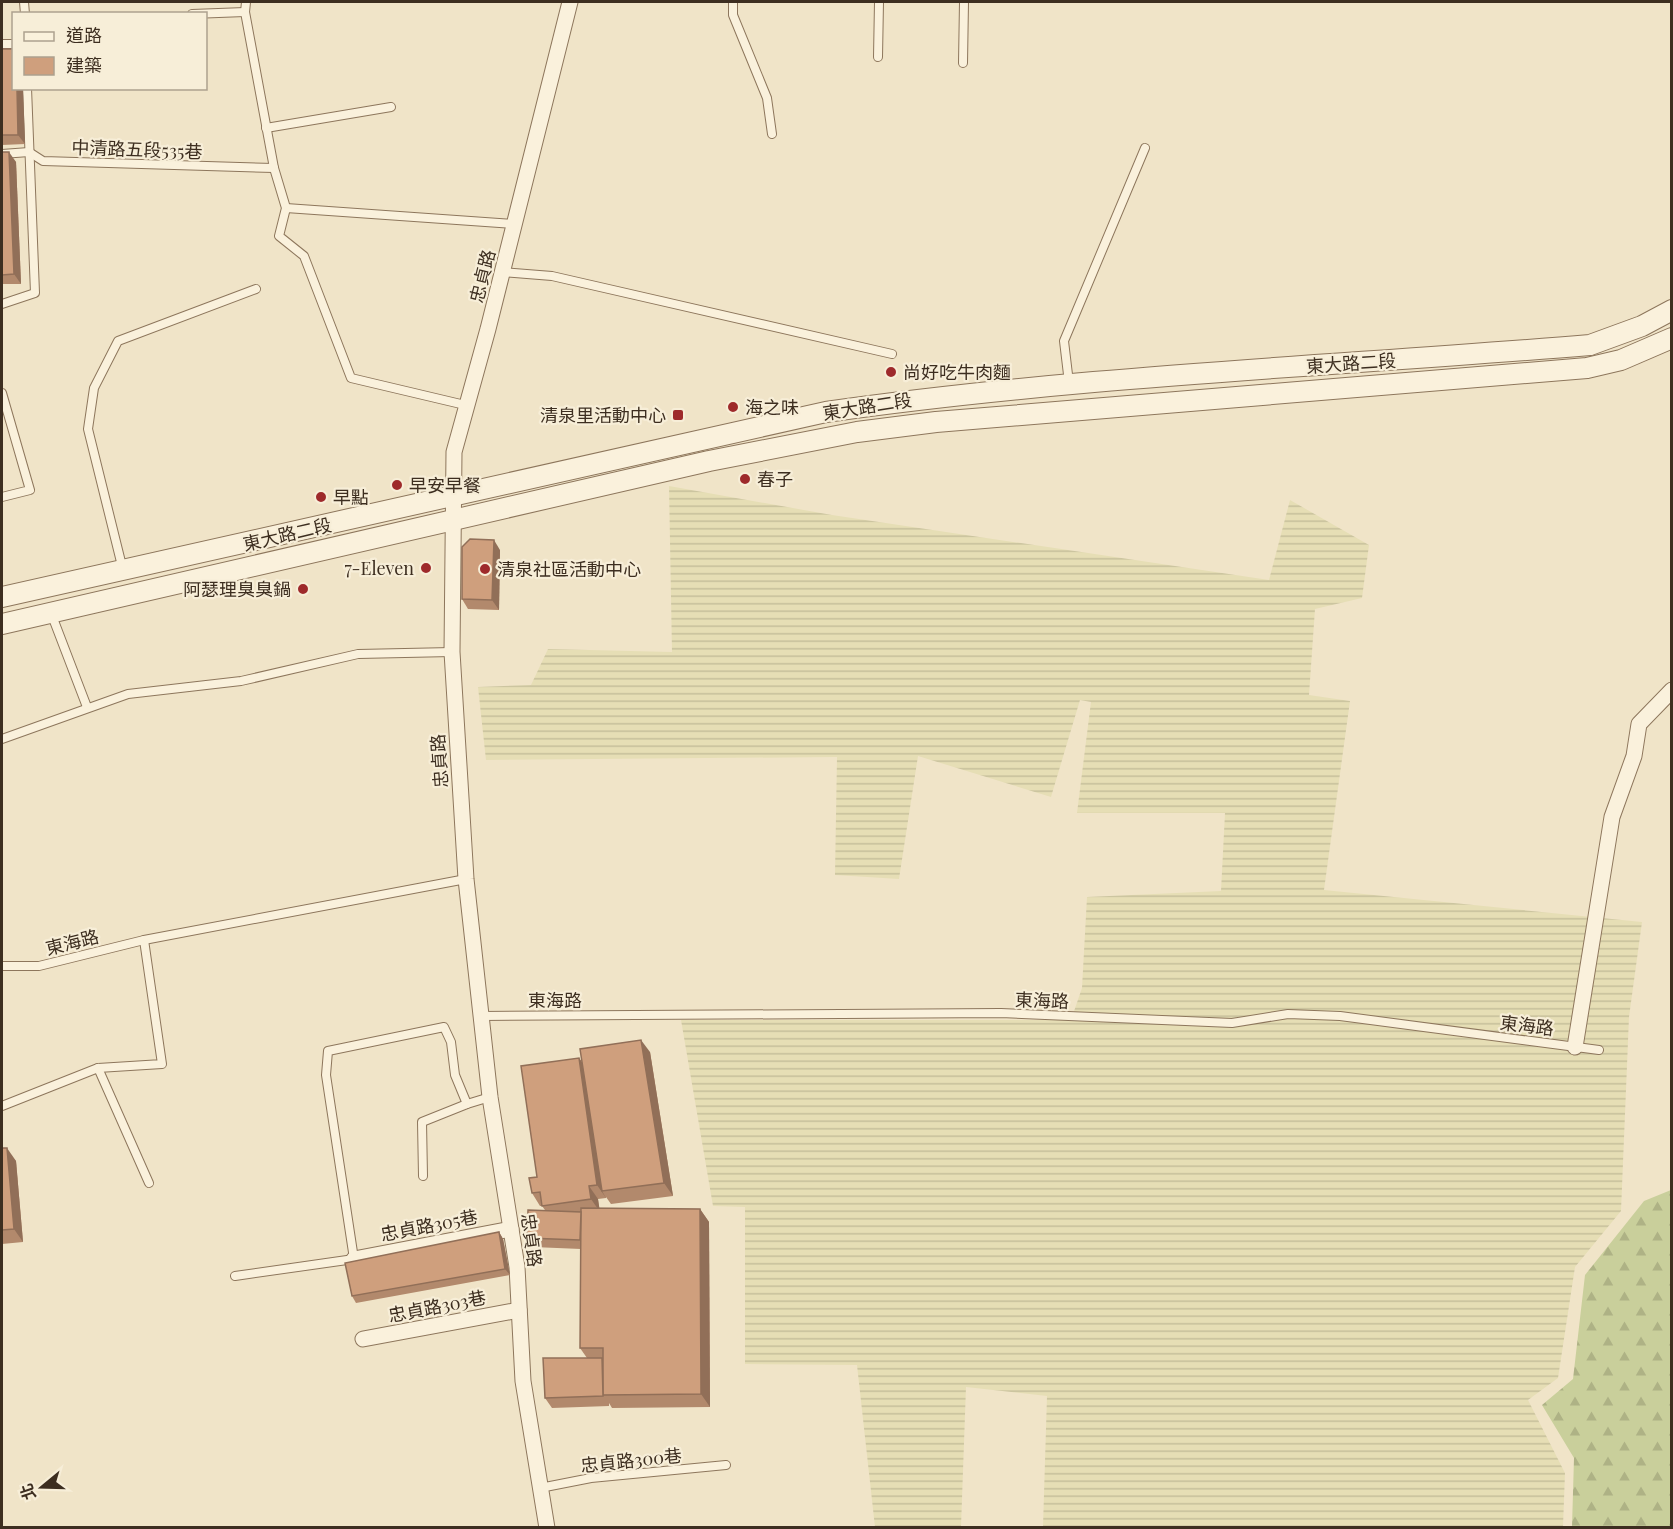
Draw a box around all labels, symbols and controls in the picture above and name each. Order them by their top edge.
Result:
legend [12,12,207,90]
text: 道路 [66,23,102,47]
text: 建築 [66,53,102,77]
street label: 中清路五段535巷 [71,135,203,163]
street label: 忠貞路 [464,247,500,305]
street label: 東大路二段 [1305,348,1397,378]
place label: 尚好吃牛肉麵 [903,360,1011,384]
marker: 尚好吃牛肉麵 [884,365,898,379]
street label: 東大路二段 [821,387,913,425]
place label: 海之味 [745,395,799,419]
marker: 海之味 [726,400,740,414]
place label: 清泉里活動中心 [540,403,666,427]
marker: 清泉里活動中心 [671,408,685,422]
place label: 春子 [757,467,793,491]
marker: 春子 [738,472,752,486]
place label: 早安早餐 [409,473,481,497]
marker: 早安早餐 [390,478,404,492]
place label: 早點 [333,485,369,509]
marker: 早點 [314,490,328,504]
street label: 東大路二段 [240,512,334,556]
place label: 7-Eleven [344,556,414,580]
place label: 清泉社區活動中心 [497,557,641,581]
marker: 7-Eleven [419,561,433,575]
marker: 清泉社區活動中心 [478,562,492,576]
place label: 阿瑟理臭臭鍋 [183,577,291,601]
marker: 阿瑟理臭臭鍋 [296,582,310,596]
street label: 忠貞路 [425,733,453,789]
street label: 東海路 [43,924,101,960]
street label: 東海路 [1015,987,1069,1013]
street label: 東海路 [528,988,582,1012]
street label: 東海路 [1499,1010,1555,1040]
street label: 忠貞路305巷 [378,1204,480,1246]
street label: 忠貞路 [516,1212,548,1268]
street label: 忠貞路303巷 [386,1285,488,1327]
street label: 忠貞路300巷 [579,1443,683,1477]
north arrow [12,1457,72,1517]
text: 北 [15,1481,40,1503]

